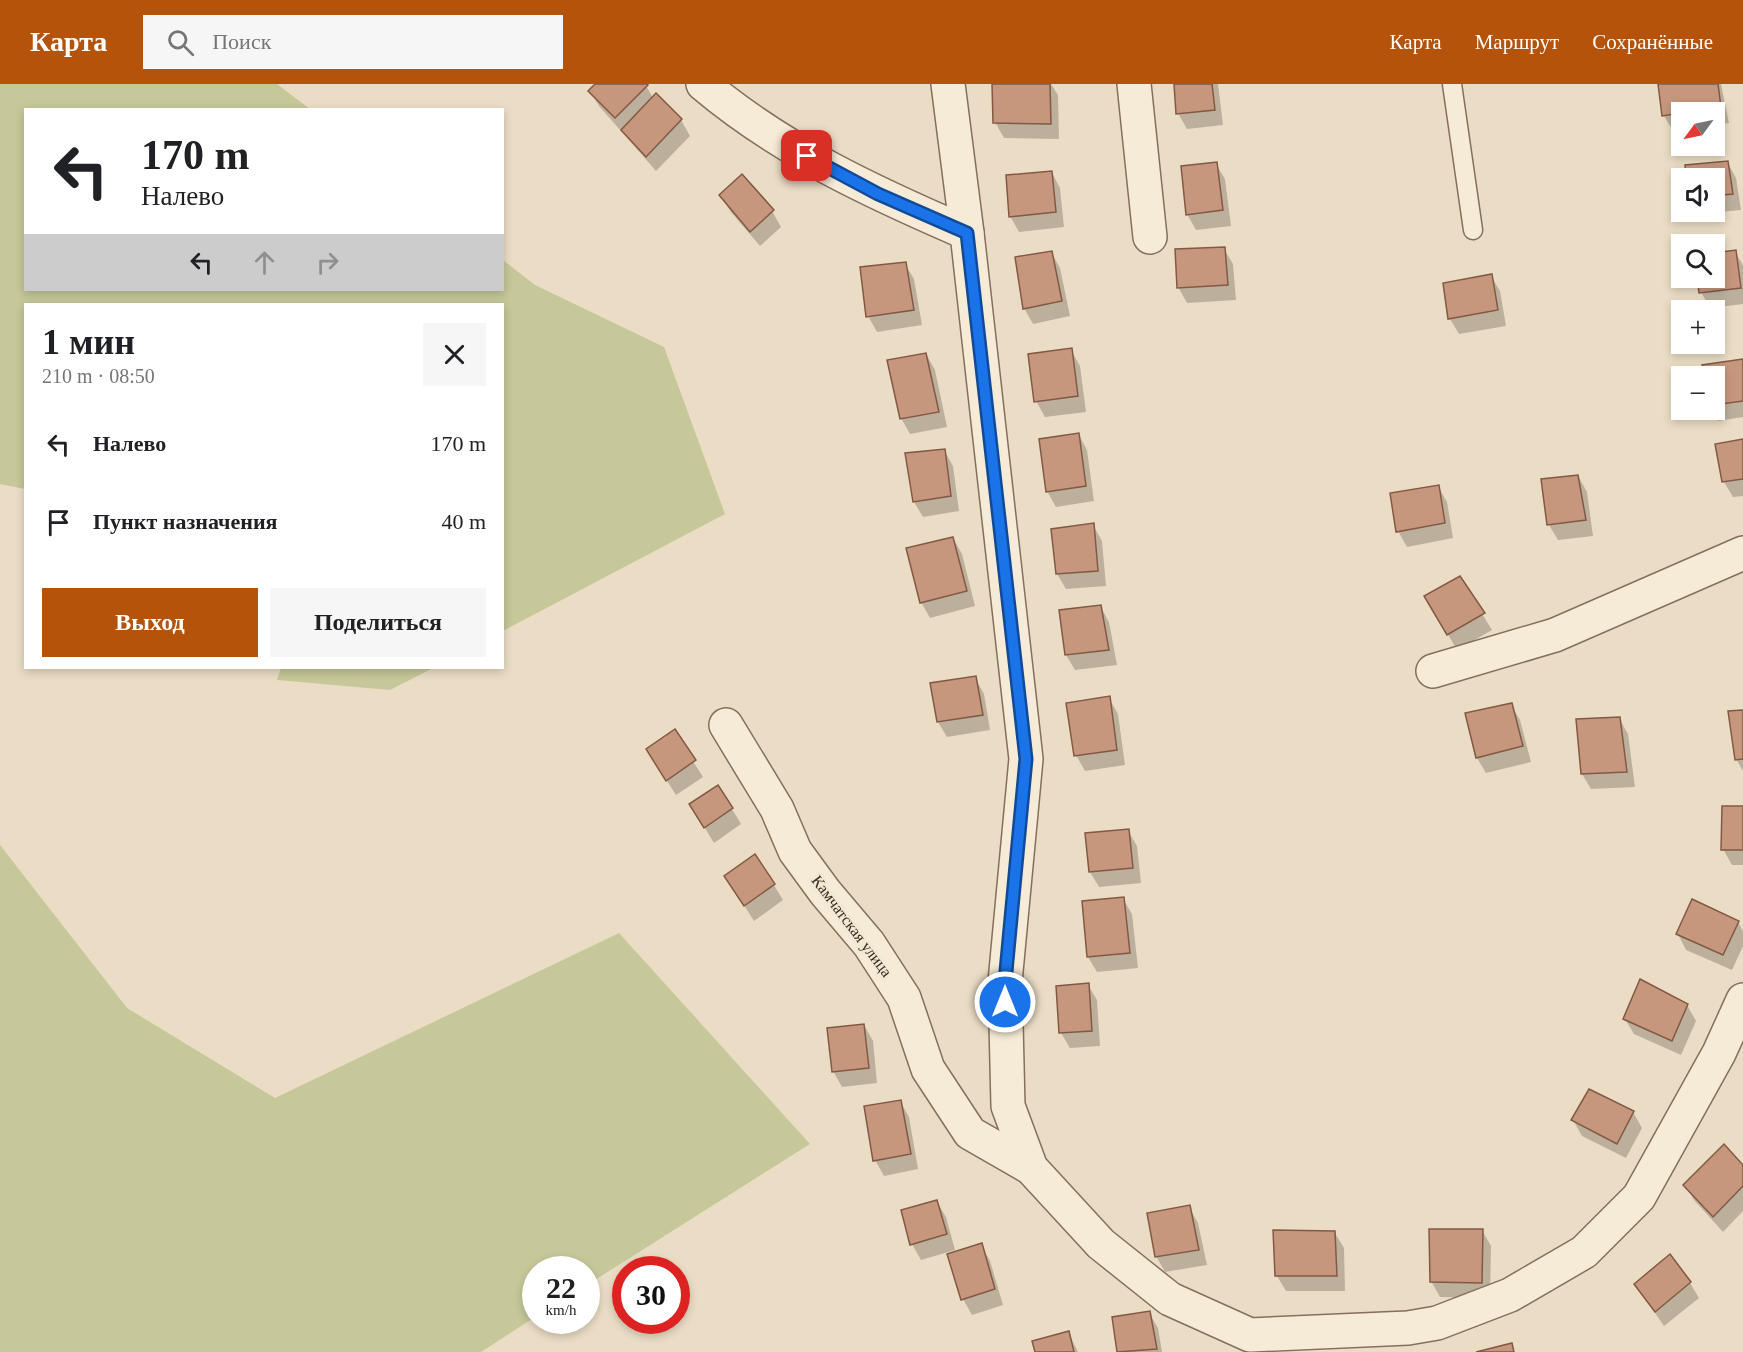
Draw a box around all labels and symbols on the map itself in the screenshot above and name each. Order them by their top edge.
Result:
north arrow [1671,102,1725,156]
pin [781,130,832,181]
street label: Камчатская улица [808,872,896,981]
position arrow [973,970,1037,1034]
speed limit sign: 30 [612,1256,690,1334]

